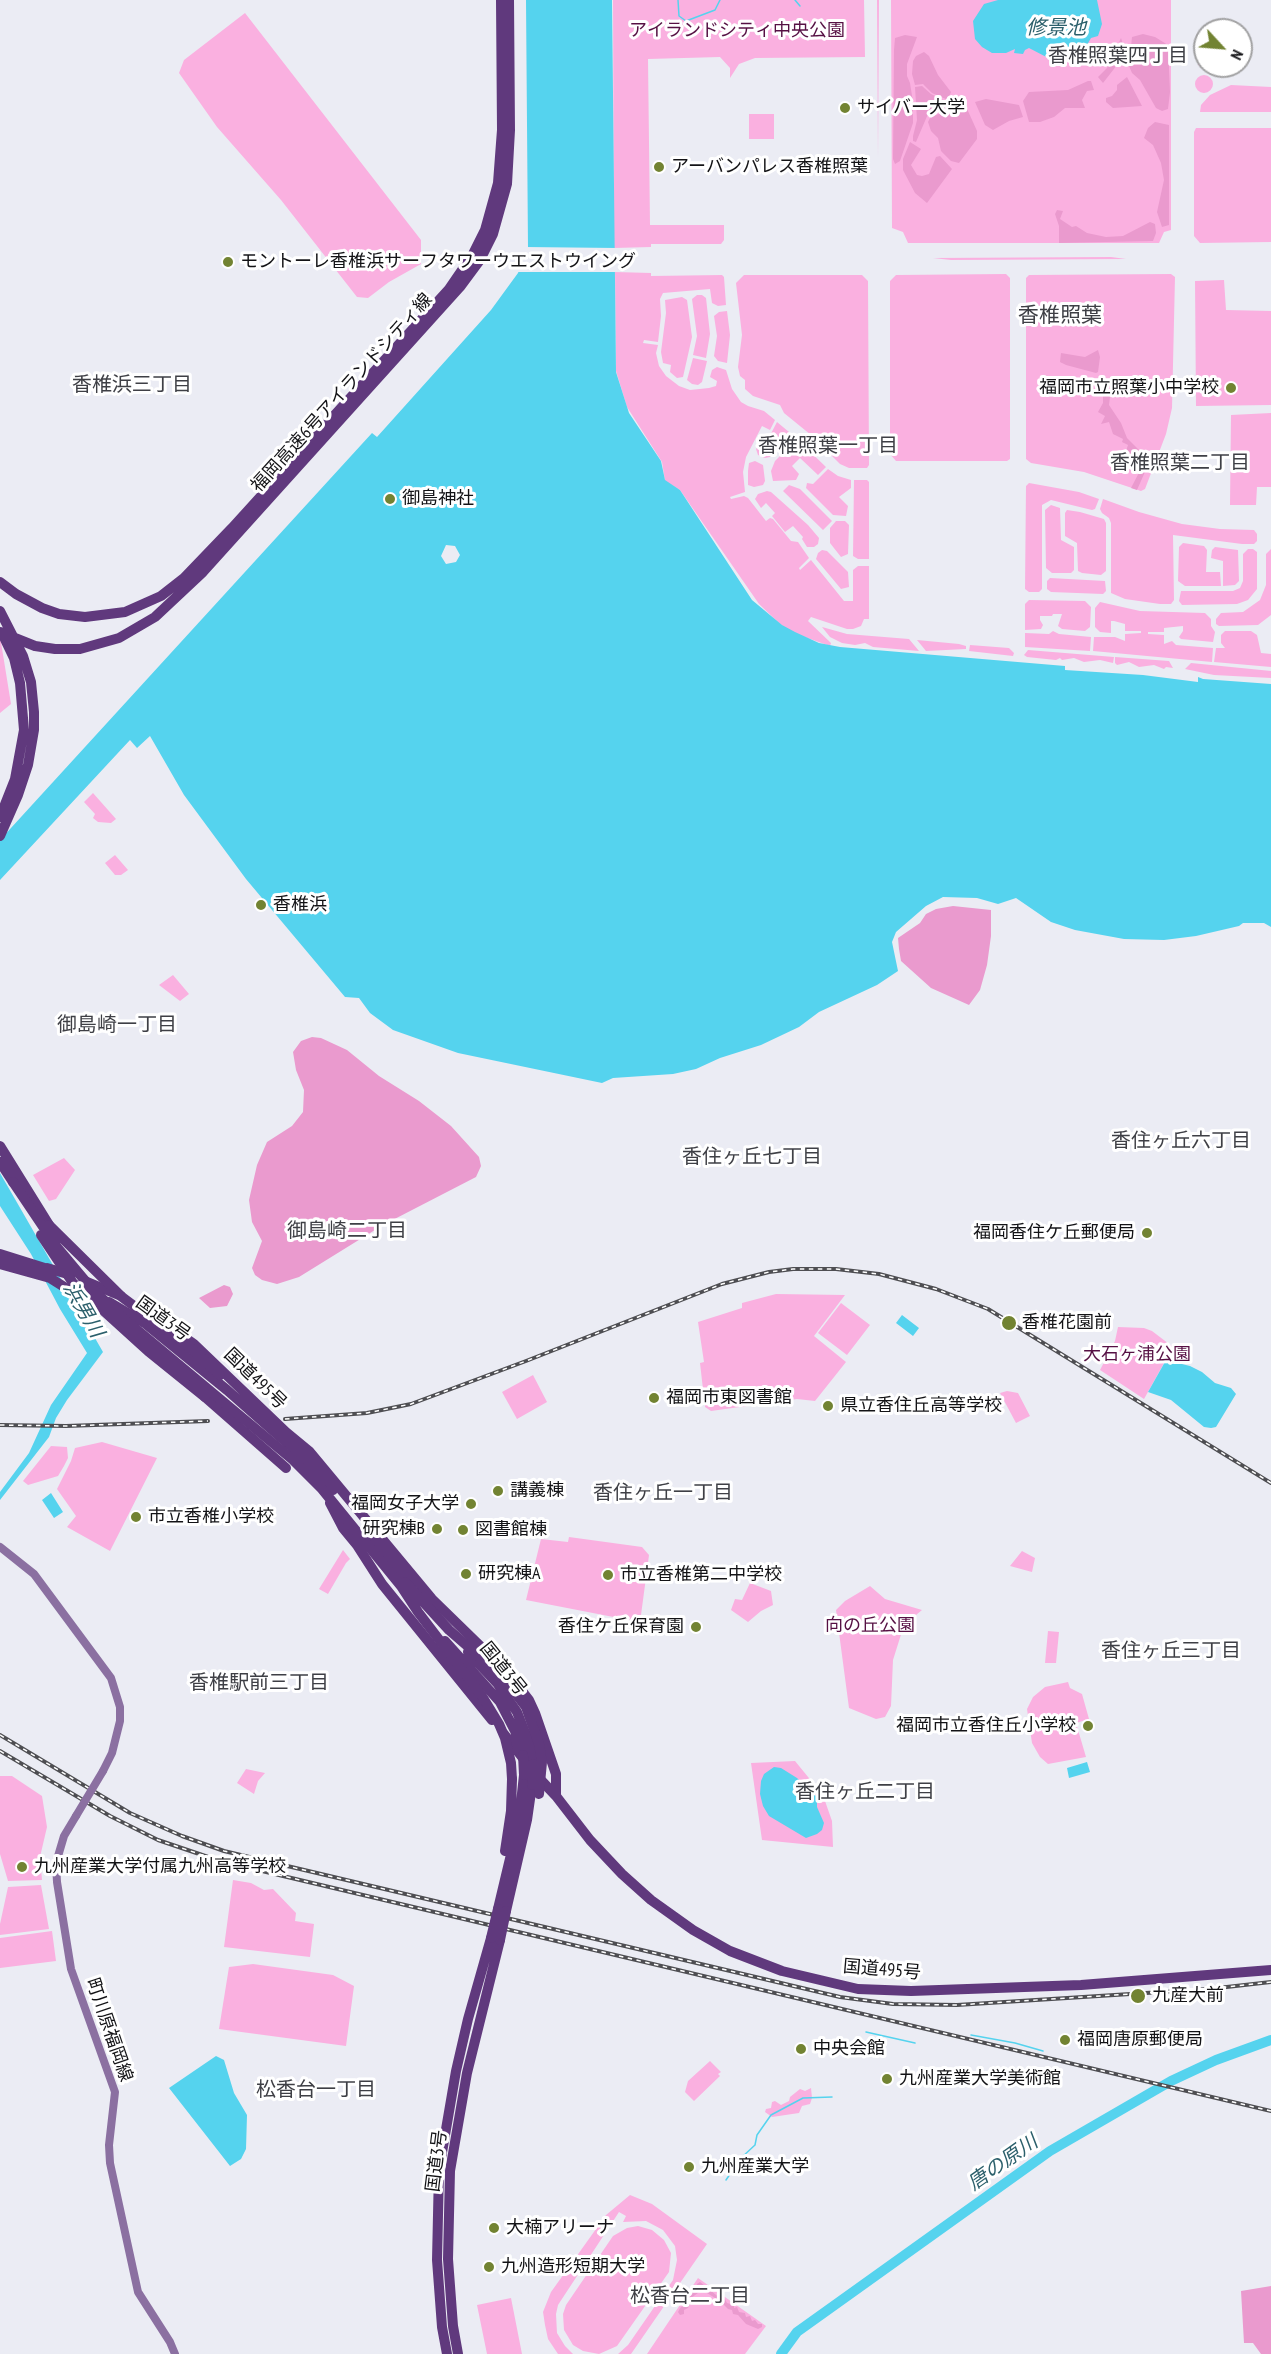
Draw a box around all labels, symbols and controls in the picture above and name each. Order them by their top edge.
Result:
water label: 修景池 [1026,16,1086,40]
north arrow [1193,18,1253,78]
park label: アイランドシティ中央公園 [629,20,845,42]
district label: 香椎照葉四丁目 [1048,44,1188,68]
text: N [1227,47,1248,63]
place label: サイバー大学 [857,97,965,119]
marker: サイバー大学 [838,101,852,115]
place label: アーバンパレス香椎照葉 [671,156,868,178]
marker: アーバンパレス香椎照葉 [652,160,666,174]
place label: モントーレ香椎浜サーフタワーウエストウイング [240,251,636,273]
marker: モントーレ香椎浜サーフタワーウエストウイング [221,255,235,269]
street label: 福岡高速6号アイランドシティ線 [247,289,437,497]
district label: 香椎照葉 [1018,303,1102,329]
district label: 香椎浜三丁目 [72,373,192,397]
place label: 福岡市立照葉小中学校 [1039,377,1219,399]
marker: 福岡市立照葉小中学校 [1224,381,1238,395]
district label: 香椎照葉一丁目 [758,434,898,458]
district label: 香椎照葉二丁目 [1110,451,1250,475]
place label: 御島神社 [402,488,474,510]
marker: 御島神社 [383,492,397,506]
place label: 香椎浜 [273,894,327,916]
marker: 香椎浜 [254,898,268,912]
district label: 御島崎一丁目 [57,1013,177,1037]
district label: 香住ヶ丘六丁目 [1111,1129,1251,1153]
district label: 香住ヶ丘七丁目 [682,1145,822,1169]
district label: 御島崎二丁目 [287,1219,407,1243]
place label: 福岡香住ケ丘郵便局 [973,1222,1135,1244]
marker: 福岡香住ケ丘郵便局 [1140,1226,1154,1240]
water label: 浜男川 [58,1278,108,1342]
street label: 国道3号 [132,1292,194,1346]
place label: 香椎花園前 [1022,1312,1112,1334]
marker: 香椎花園前 [1000,1314,1018,1332]
street label: 国道495号 [219,1344,291,1414]
park label: 大石ヶ浦公園 [1083,1344,1191,1366]
place label: 福岡市東図書館 [666,1387,792,1409]
marker: 福岡市東図書館 [647,1391,661,1405]
place label: 県立香住丘高等学校 [840,1395,1002,1417]
marker: 県立香住丘高等学校 [821,1399,835,1413]
place label: 講義棟 [510,1480,564,1502]
district label: 香住ヶ丘一丁目 [593,1481,733,1505]
marker: 講義棟 [491,1484,505,1498]
place label: 福岡女子大学 [351,1493,459,1515]
marker: 福岡女子大学 [464,1497,478,1511]
place label: 市立香椎小学校 [148,1506,274,1528]
marker: 市立香椎小学校 [129,1510,143,1524]
place label: 研究棟B [363,1518,425,1540]
place label: 図書館棟 [475,1519,547,1541]
marker: 研究棟B [430,1522,444,1536]
marker: 図書館棟 [456,1523,470,1537]
place label: 研究棟A [478,1563,541,1585]
place label: 市立香椎第二中学校 [620,1564,782,1586]
marker: 研究棟A [459,1567,473,1581]
marker: 市立香椎第二中学校 [601,1568,615,1582]
park label: 向の丘公園 [825,1615,915,1637]
place label: 香住ケ丘保育園 [558,1616,684,1638]
marker: 香住ケ丘保育園 [689,1620,703,1634]
street label: 国道3号 [475,1638,531,1700]
district label: 香住ヶ丘三丁目 [1101,1639,1241,1663]
district label: 香椎駅前三丁目 [189,1671,329,1695]
place label: 福岡市立香住丘小学校 [896,1715,1076,1737]
marker: 福岡市立香住丘小学校 [1081,1719,1095,1733]
district label: 香住ヶ丘二丁目 [795,1780,935,1804]
place label: 九州産業大学付属九州高等学校 [34,1856,286,1878]
marker: 九州産業大学付属九州高等学校 [15,1860,29,1874]
street label: 国道495号 [842,1956,922,1984]
street label: 町川原福岡線 [81,1975,137,2085]
place label: 九産大前 [1152,1985,1224,2007]
marker: 九産大前 [1129,1987,1147,2005]
place label: 福岡唐原郵便局 [1077,2029,1203,2051]
marker: 福岡唐原郵便局 [1058,2033,1072,2047]
place label: 中央会館 [813,2038,885,2060]
marker: 中央会館 [794,2042,808,2056]
place label: 九州産業大学美術館 [899,2068,1061,2090]
marker: 九州産業大学美術館 [880,2072,894,2086]
district label: 松香台一丁目 [256,2078,376,2102]
street label: 国道3号 [422,2129,452,2193]
water label: 唐の原川 [963,2130,1043,2196]
place label: 九州産業大学 [701,2156,809,2178]
marker: 九州産業大学 [682,2160,696,2174]
place label: 大楠アリーナ [506,2217,614,2239]
marker: 大楠アリーナ [487,2221,501,2235]
place label: 九州造形短期大学 [501,2256,645,2278]
marker: 九州造形短期大学 [482,2260,496,2274]
district label: 松香台二丁目 [630,2284,750,2308]

